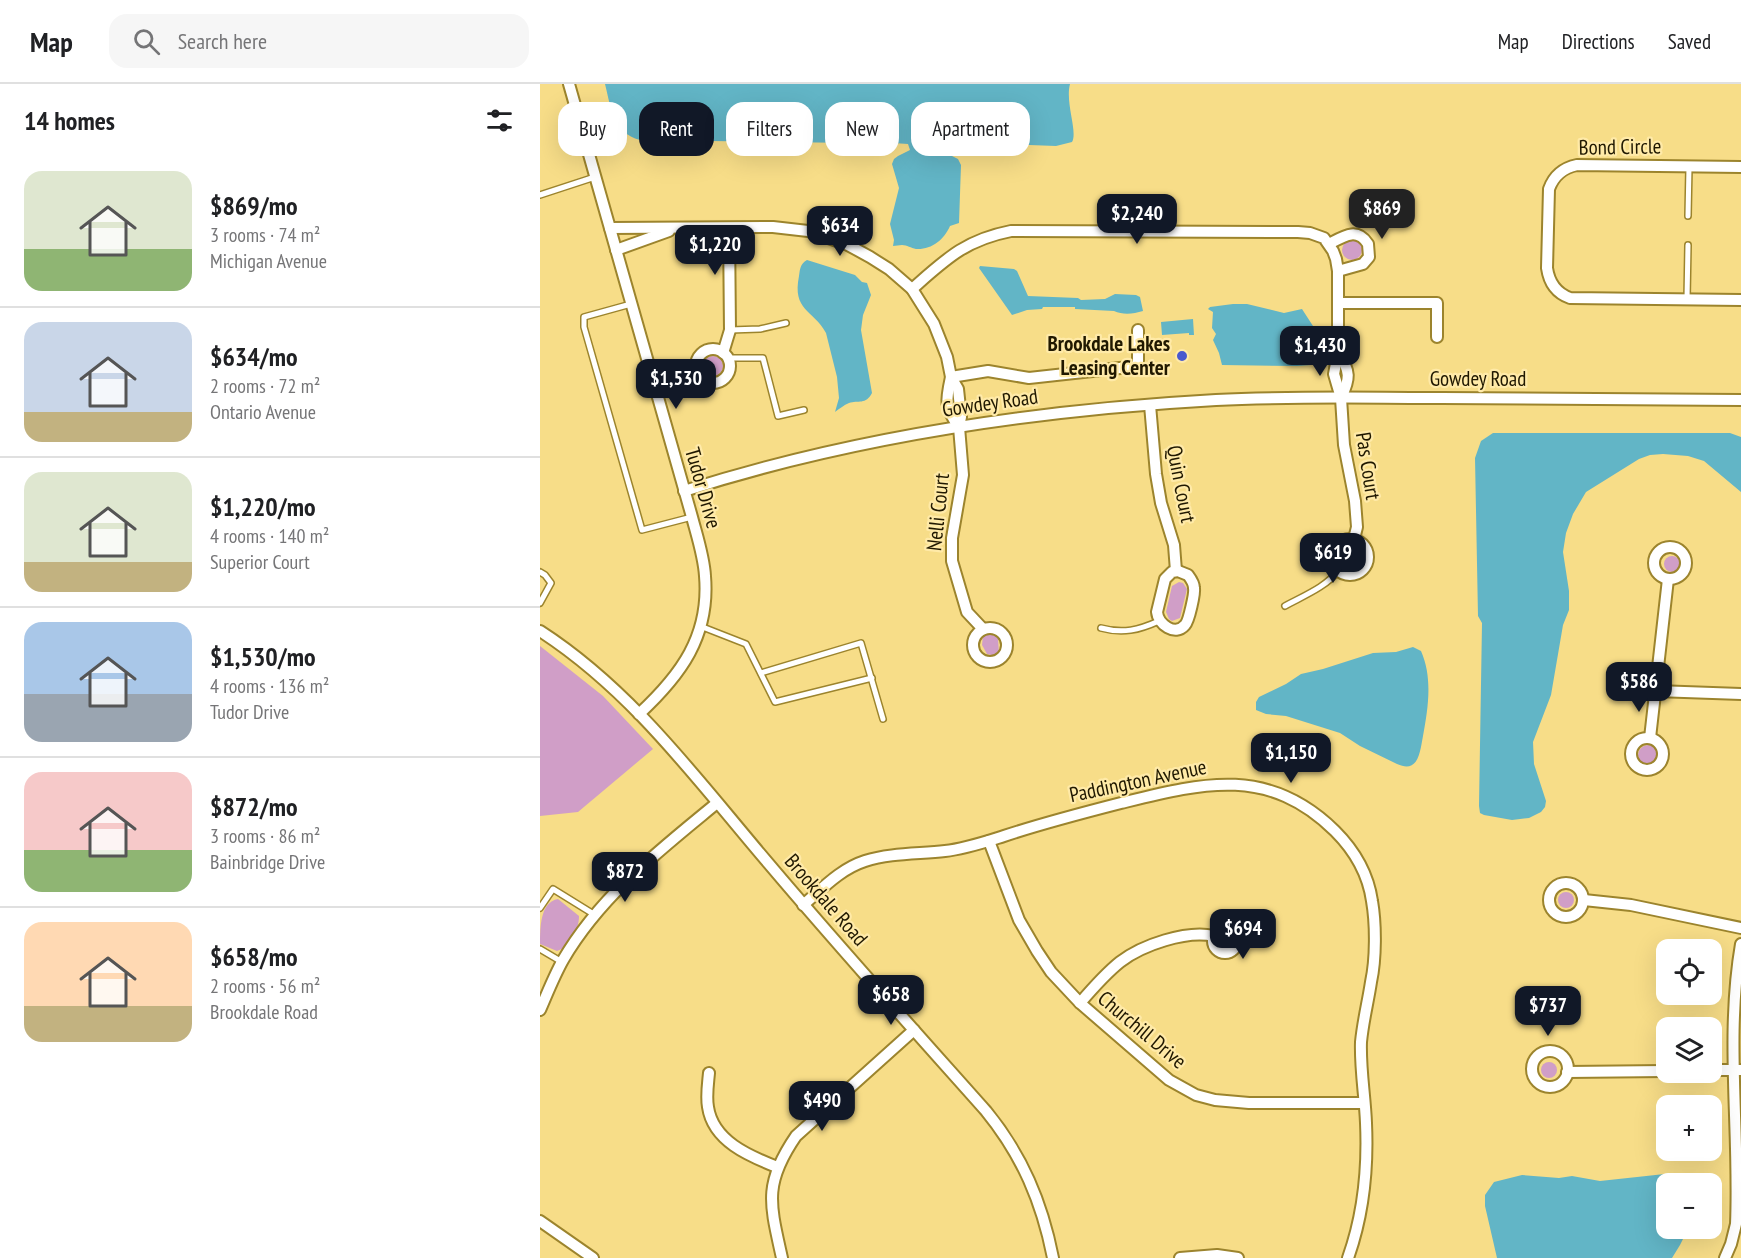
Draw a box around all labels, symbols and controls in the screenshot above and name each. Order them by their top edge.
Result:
search box [109,14,529,68]
text: Map [30,23,73,60]
icon: search [130,25,163,58]
text: Search here [178,27,267,55]
text: Map [1498,28,1529,55]
text: Directions [1562,28,1635,55]
text: Saved [1668,28,1711,55]
chip: Buy [558,102,627,156]
chip: Rent [639,102,714,156]
chip: Filters [726,102,813,156]
chip: New [825,102,899,156]
chip: Apartment [911,102,1030,156]
text: 14 homes [24,104,115,137]
icon: filters [483,104,516,137]
street label: Bond Circle [1578,132,1662,161]
text: $869/mo [210,189,298,222]
pin: $869 [1346,189,1418,240]
pin: $2,240 [1088,194,1186,245]
icon: home [72,195,144,267]
text: $869 [1363,195,1401,221]
text: $2,240 [1111,200,1163,226]
pin: $634 [804,206,876,257]
text: $634 [821,212,859,238]
text: 3 rooms · 74 m² [210,222,320,248]
pin: $1,220 [666,225,764,276]
text: $1,220 [689,231,741,257]
text: Michigan Avenue [210,248,327,274]
pin: $1,430 [1271,326,1369,377]
place label: Brookdale Lakes Leasing Center [1047,330,1171,381]
text: $1,430 [1294,332,1346,358]
text: $634/mo [210,340,298,373]
icon: home [72,346,144,418]
marker: Brookdale Lakes Leasing Center [1175,349,1189,363]
pin: $1,530 [627,359,725,410]
text: $1,530 [650,365,702,391]
street label: Gowdey Road [1430,365,1526,392]
text: 2 rooms · 72 m² [210,373,320,399]
street label: Gowdey Road [940,382,1040,423]
text: Ontario Avenue [210,399,316,425]
street label: Pas Court [1350,430,1387,502]
street label: Quin Court [1161,443,1202,525]
street label: Tudor Drive [679,444,728,532]
street label: Nelli Court [920,472,955,552]
text: $1,220/mo [210,490,316,523]
icon: home [72,496,144,568]
text: 4 rooms · 140 m² [210,523,329,549]
pin: $619 [1297,533,1369,584]
text: $619 [1314,539,1352,565]
text: Superior Court [210,549,310,575]
text: $1,530/mo [210,640,316,673]
icon: home [72,646,144,718]
pin: $586 [1603,662,1675,713]
text: $586 [1620,668,1658,694]
text: 4 rooms · 136 m² [210,673,329,699]
text: Tudor Drive [210,699,289,725]
pin: $1,150 [1242,733,1340,784]
text: $1,150 [1265,739,1317,765]
street label: Paddington Avenue [1067,753,1209,808]
text: $872/mo [210,790,298,823]
icon: home [72,796,144,868]
text: 3 rooms · 86 m² [210,823,320,849]
street label: Brookdale Road [779,848,874,951]
text: Bainbridge Drive [210,849,325,875]
pin: $872 [589,852,661,903]
text: $872 [606,858,644,884]
pin: $694 [1207,909,1279,960]
text: $694 [1224,915,1262,941]
map controls [1656,939,1722,1239]
button: locate [1656,939,1722,1005]
text: $658/mo [210,940,298,973]
icon: home [72,946,144,1018]
text: 2 rooms · 56 m² [210,973,320,999]
pin: $658 [855,975,927,1026]
text: $658 [872,981,910,1007]
street label: Churchill Drive [1093,985,1192,1074]
pin: $737 [1512,986,1584,1037]
text: $737 [1529,992,1567,1018]
text: Brookdale Road [210,999,318,1025]
button: layers [1656,1017,1722,1083]
pin: $490 [786,1081,858,1132]
text: $490 [803,1087,841,1113]
button: + [1656,1095,1722,1161]
button: − [1656,1173,1722,1239]

